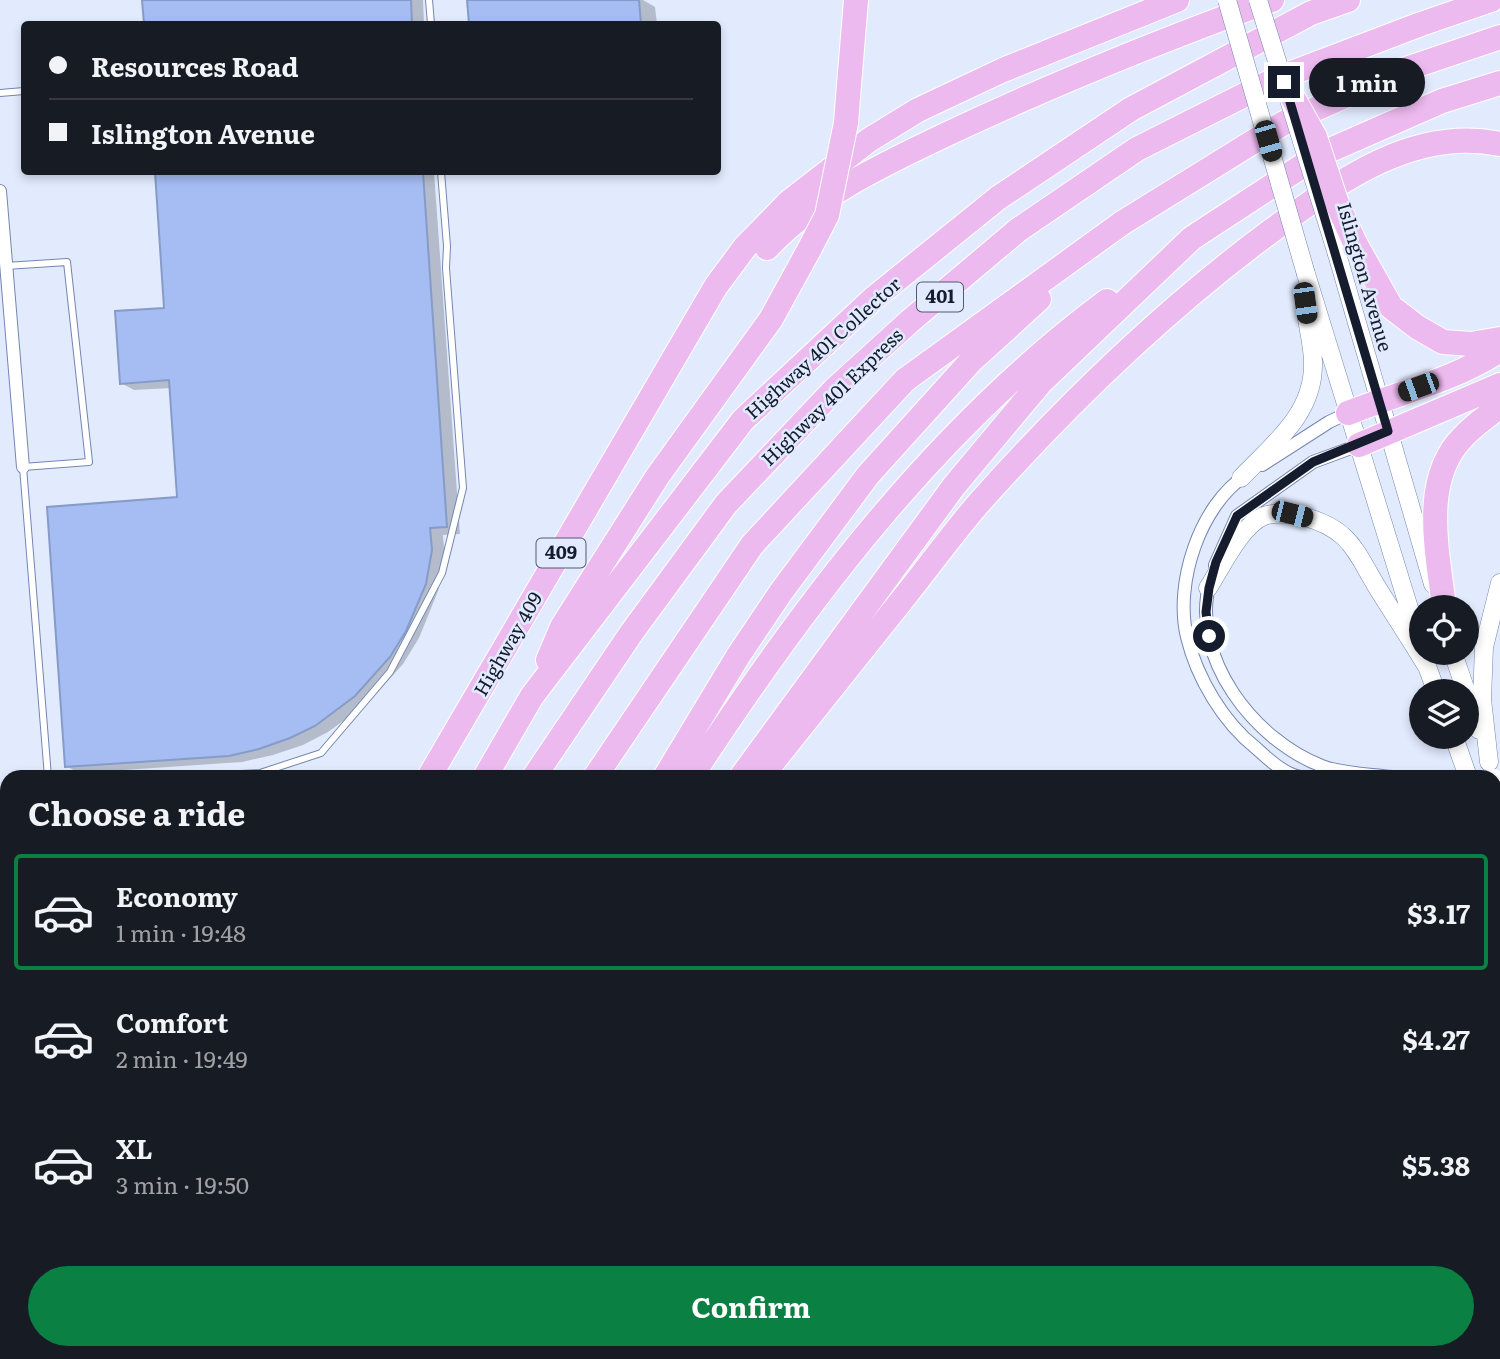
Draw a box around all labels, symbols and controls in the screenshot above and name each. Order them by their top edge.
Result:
text: Resources Road [91,46,299,85]
callout: 1 min [1308,57,1424,106]
text: 1 min [1336,65,1398,99]
route end [1268,66,1300,98]
text: Islington Avenue [91,113,315,152]
car [1253,118,1284,164]
street label: Islington Avenue [1331,199,1401,355]
street label: Highway 401 Collector [738,270,906,425]
car [1292,281,1319,325]
road number: 401 [917,282,963,312]
street label: Highway 401 Express [754,321,909,472]
car [1395,370,1442,404]
car [1270,499,1315,529]
road number: 409 [536,538,586,568]
street label: Highway 409 [466,586,548,701]
map controls [1409,595,1479,749]
button: locate [1409,595,1479,665]
route start [1193,620,1225,652]
button: layers [1409,679,1479,749]
text: Choose a ride [28,788,245,836]
text: Economy [116,876,238,915]
icon: car [32,881,95,944]
text: $3.17 [1407,893,1470,932]
text: 1 min · 19:48 [116,915,246,949]
text: Comfort [116,1002,228,1041]
icon: car [32,1007,95,1070]
text: $4.27 [1403,1019,1470,1058]
text: 2 min · 19:49 [116,1041,248,1075]
text: XL [116,1128,153,1167]
icon: car [32,1133,95,1196]
text: $5.38 [1402,1145,1470,1184]
text: 3 min · 19:50 [116,1167,249,1201]
button: Confirm [28,1266,1474,1346]

